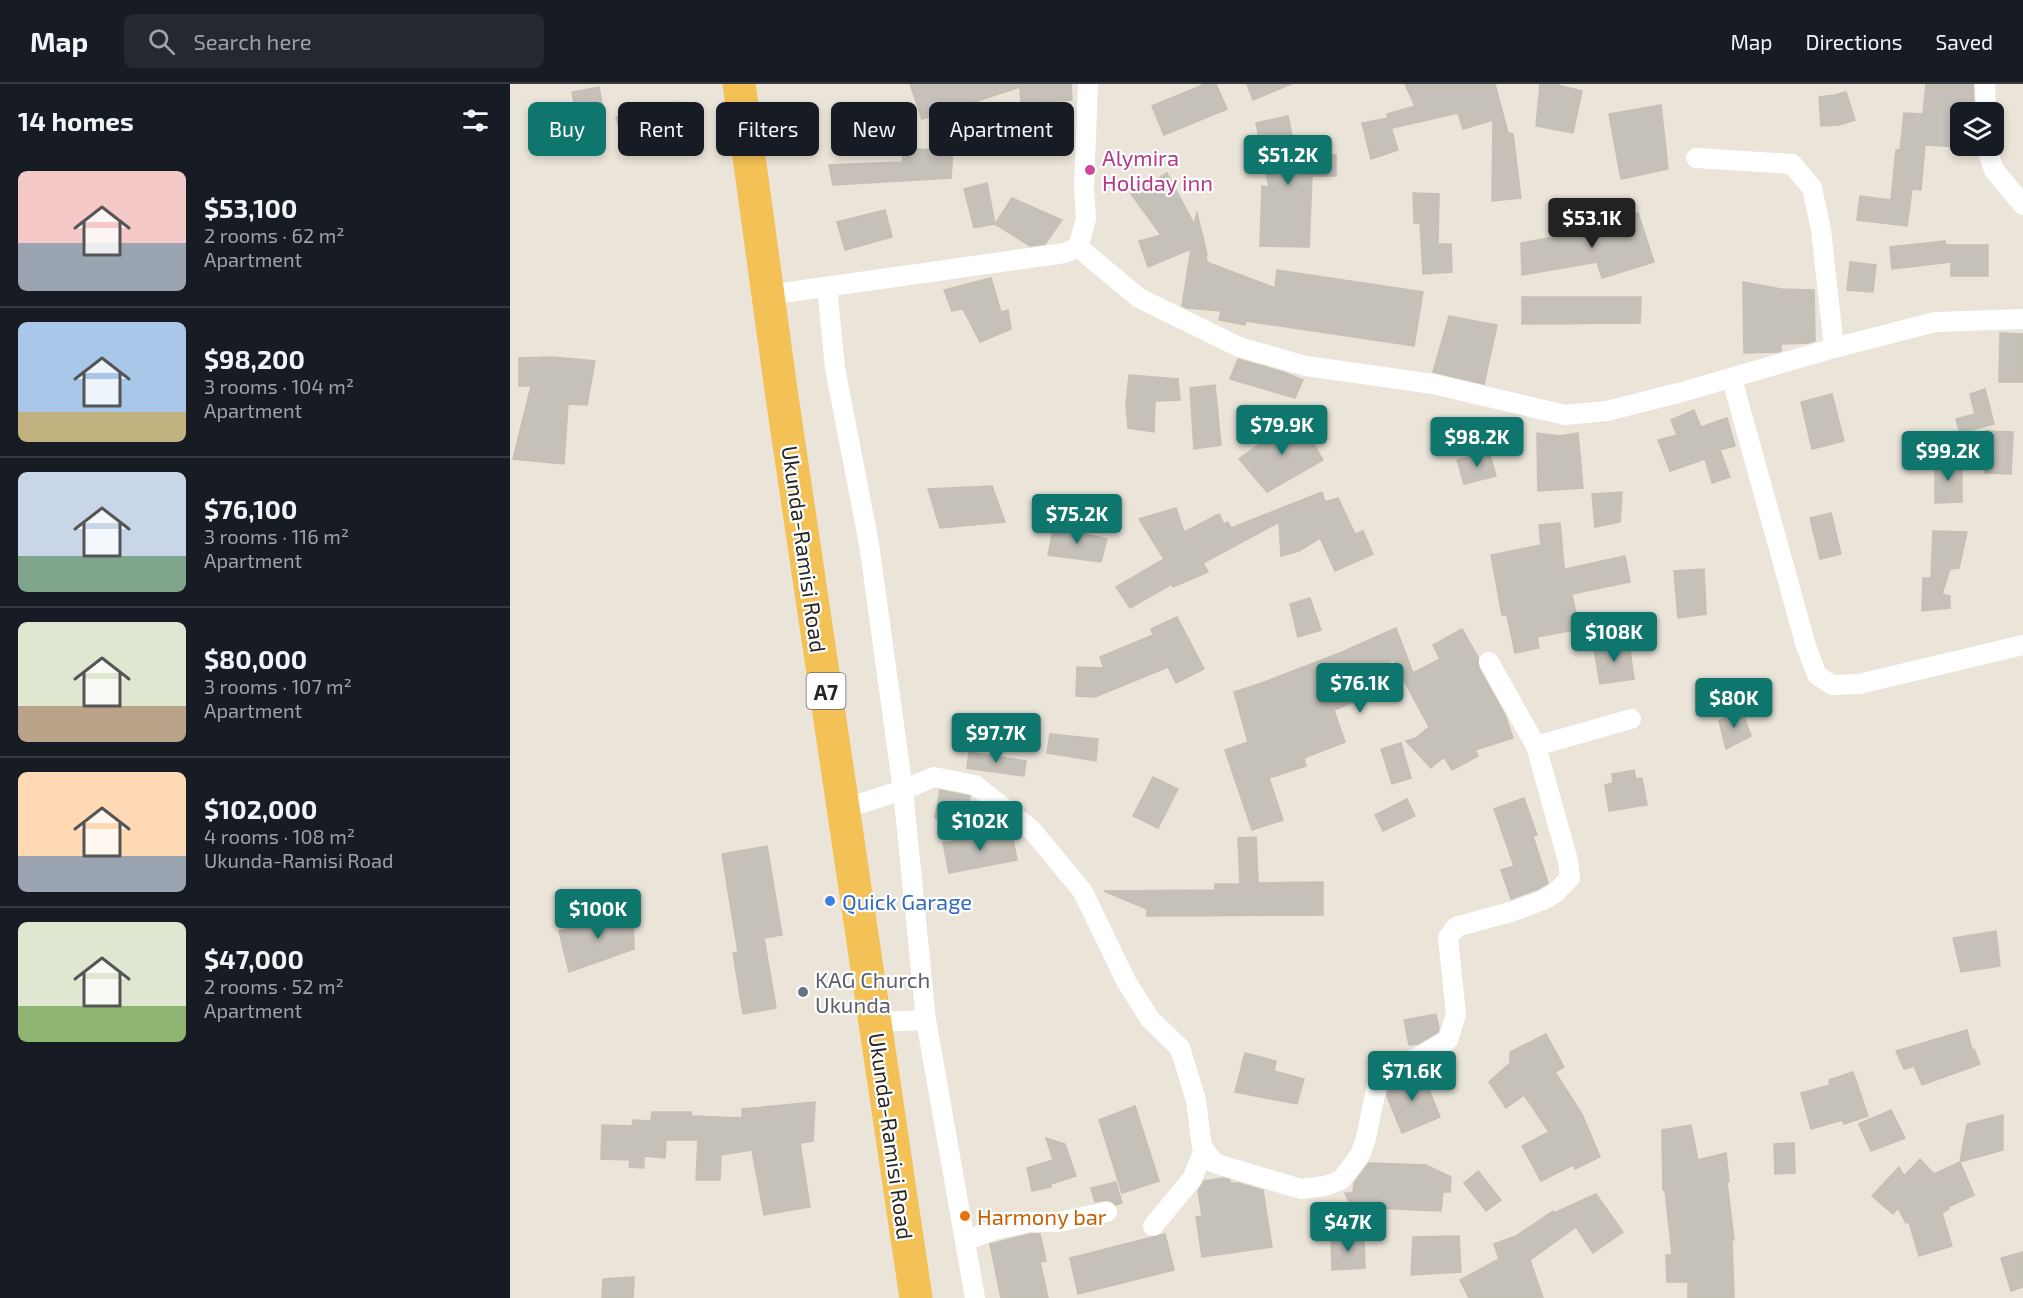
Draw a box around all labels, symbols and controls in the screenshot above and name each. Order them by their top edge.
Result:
search box [124,14,544,68]
text: Map [30,24,88,58]
icon: search [145,25,178,58]
text: Search here [193,28,312,54]
text: Map [1730,29,1773,54]
text: Directions [1806,29,1902,54]
text: Saved [1935,29,1993,54]
chip: Buy [528,102,606,156]
chip: Rent [618,102,704,156]
chip: Filters [716,102,819,156]
chip: New [831,102,917,156]
chip: Apartment [929,102,1074,156]
map controls [1950,102,2004,156]
button: layers [1950,102,2004,156]
icon: filters [459,104,492,137]
text: 14 homes [18,105,134,136]
pin: $51.2K [1239,135,1337,186]
text: $51.2K [1258,142,1318,166]
place label: Alymira Holiday inn [1102,144,1213,195]
marker: Alymira Holiday inn [1083,163,1097,177]
text: $53,100 [204,192,297,223]
icon: home [66,195,138,267]
pin: $53.1K [1543,198,1641,249]
text: $53.1K [1562,205,1622,229]
text: 2 rooms · 62 m² [204,223,344,247]
text: Apartment [204,247,302,271]
text: $98,200 [204,343,305,374]
icon: home [66,346,138,418]
text: 3 rooms · 104 m² [204,374,354,398]
text: Apartment [204,398,302,422]
pin: $79.9K [1233,405,1331,456]
text: $79.9K [1250,412,1314,436]
pin: $98.2K [1428,417,1526,468]
text: $98.2K [1444,424,1510,448]
pin: $99.2K [1899,431,1997,482]
text: $99.2K [1916,438,1980,462]
street label: Ukunda-Ramisi Road [778,444,832,654]
text: $76,100 [204,493,297,524]
pin: $75.2K [1028,494,1126,545]
icon: home [66,496,138,568]
text: $75.2K [1046,501,1108,525]
text: 3 rooms · 116 m² [204,524,349,548]
text: Apartment [204,548,302,572]
pin: $108K [1572,612,1656,663]
text: $108K [1585,619,1643,643]
text: $80,000 [204,643,307,674]
icon: home [66,646,138,718]
pin: $76.1K [1311,663,1409,714]
text: $76.1K [1330,670,1390,694]
road number: A7 [806,673,846,709]
text: 3 rooms · 107 m² [204,674,352,698]
pin: $80K [1698,678,1770,729]
text: $80K [1709,685,1759,709]
text: Apartment [204,698,302,722]
pin: $97.7K [947,713,1045,764]
text: $97.7K [966,720,1026,744]
text: $102,000 [204,793,317,824]
icon: home [66,796,138,868]
pin: $102K [938,801,1022,852]
text: $102K [951,808,1009,832]
text: 4 rooms · 108 m² [204,824,355,848]
text: Ukunda-Ramisi Road [204,848,393,872]
place label: Quick Garage [842,888,972,915]
pin: $100K [556,889,640,940]
marker: Quick Garage [823,894,837,908]
text: $100K [569,896,627,920]
text: $47,000 [204,943,304,974]
icon: home [66,946,138,1018]
place label: KAG Church Ukunda [815,966,930,1017]
text: 2 rooms · 52 m² [204,974,344,998]
marker: KAG Church Ukunda [796,985,810,999]
text: Apartment [204,998,302,1022]
street label: Ukunda-Ramisi Road [865,1031,919,1241]
pin: $71.6K [1363,1051,1461,1102]
text: $71.6K [1382,1058,1442,1082]
pin: $47K [1312,1202,1384,1253]
place label: Harmony bar [977,1203,1107,1229]
marker: Harmony bar [958,1209,972,1223]
text: $47K [1324,1209,1372,1233]

